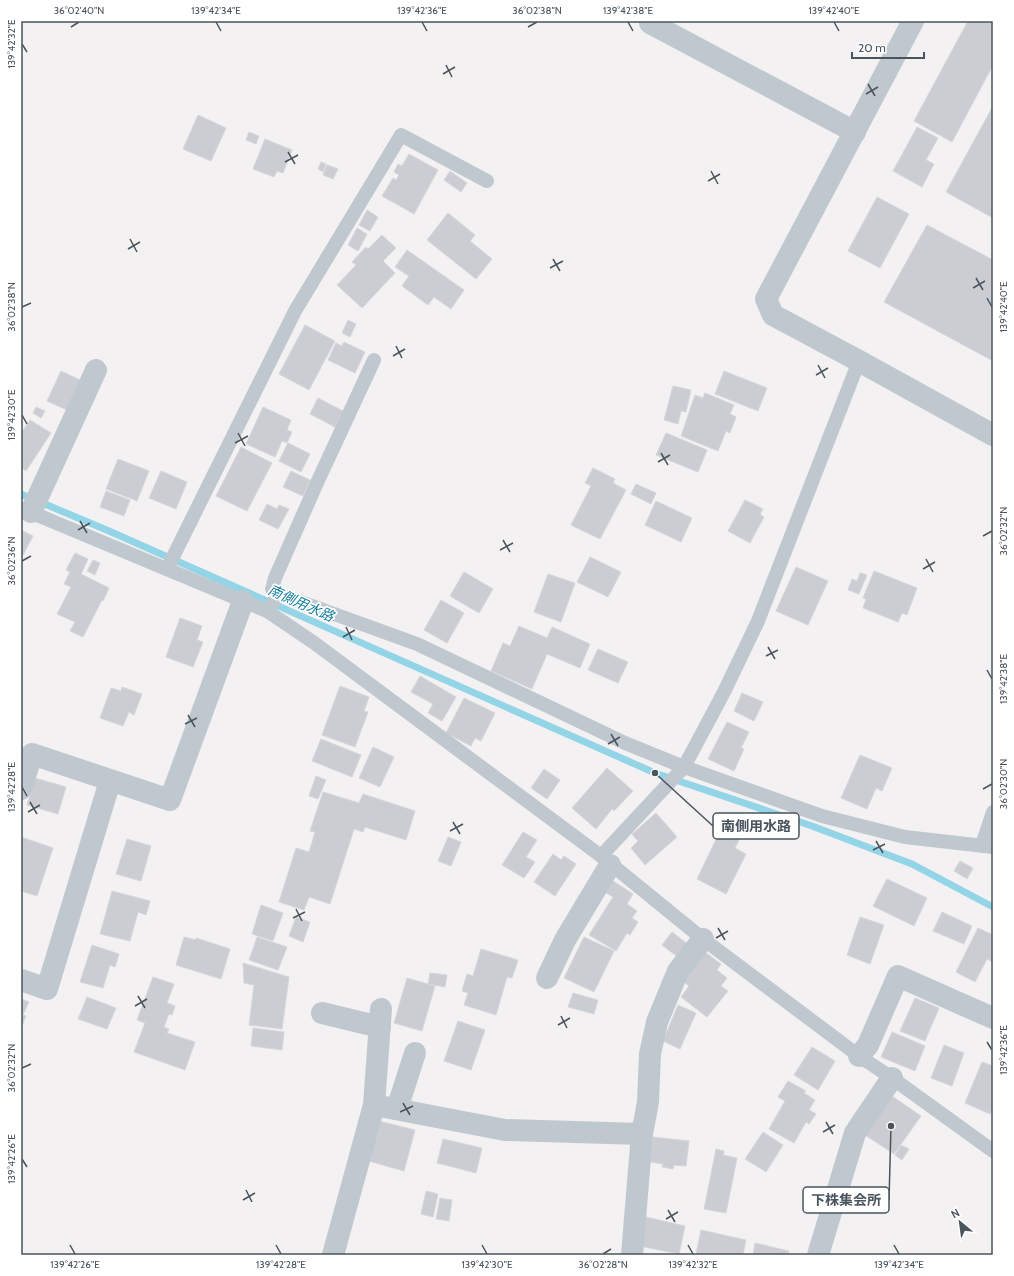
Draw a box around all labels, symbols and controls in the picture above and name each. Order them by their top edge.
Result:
text: 36°02'40"N [54,4,104,17]
text: 139°42'34"E [191,4,241,17]
text: 139°42'36"E [397,4,447,17]
text: 36°02'38"N [512,4,562,17]
text: 139°42'38"E [603,4,653,17]
text: 139°42'40"E [808,4,860,17]
text: 139°42'32"E [5,19,18,69]
scale bar [852,34,924,60]
text: 20 m [858,40,886,55]
text: 139°42'40"E [997,281,1010,333]
text: 36°02'38"N [5,282,18,332]
text: 139°42'30"E [5,389,18,440]
text: 36°02'32"N [997,507,1010,555]
text: 36°02'36"N [5,536,18,586]
water label: 南側用水路 [265,581,338,626]
text: 139°42'38"E [997,654,1010,704]
text: 36°02'30"N [997,759,1010,809]
text: 139°42'28"E [5,762,18,812]
callout: 南側用水路 [713,813,799,839]
text: 南側用水路 [721,817,791,835]
text: 139°42'36"E [997,1025,1010,1075]
text: 36°02'32"N [5,1044,18,1092]
text: 139°42'26"E [5,1134,18,1184]
callout: 下株集会所 [803,1187,889,1213]
text: 下株集会所 [811,1191,881,1209]
north arrow [940,1202,980,1242]
text: N [948,1205,962,1221]
text: 139°42'26"E [50,1258,100,1271]
text: 139°42'28"E [256,1258,306,1271]
text: 139°42'30"E [462,1258,513,1271]
text: 36°02'28"N [578,1258,628,1271]
text: 139°42'32"E [668,1258,718,1271]
text: 139°42'34"E [874,1258,924,1271]

